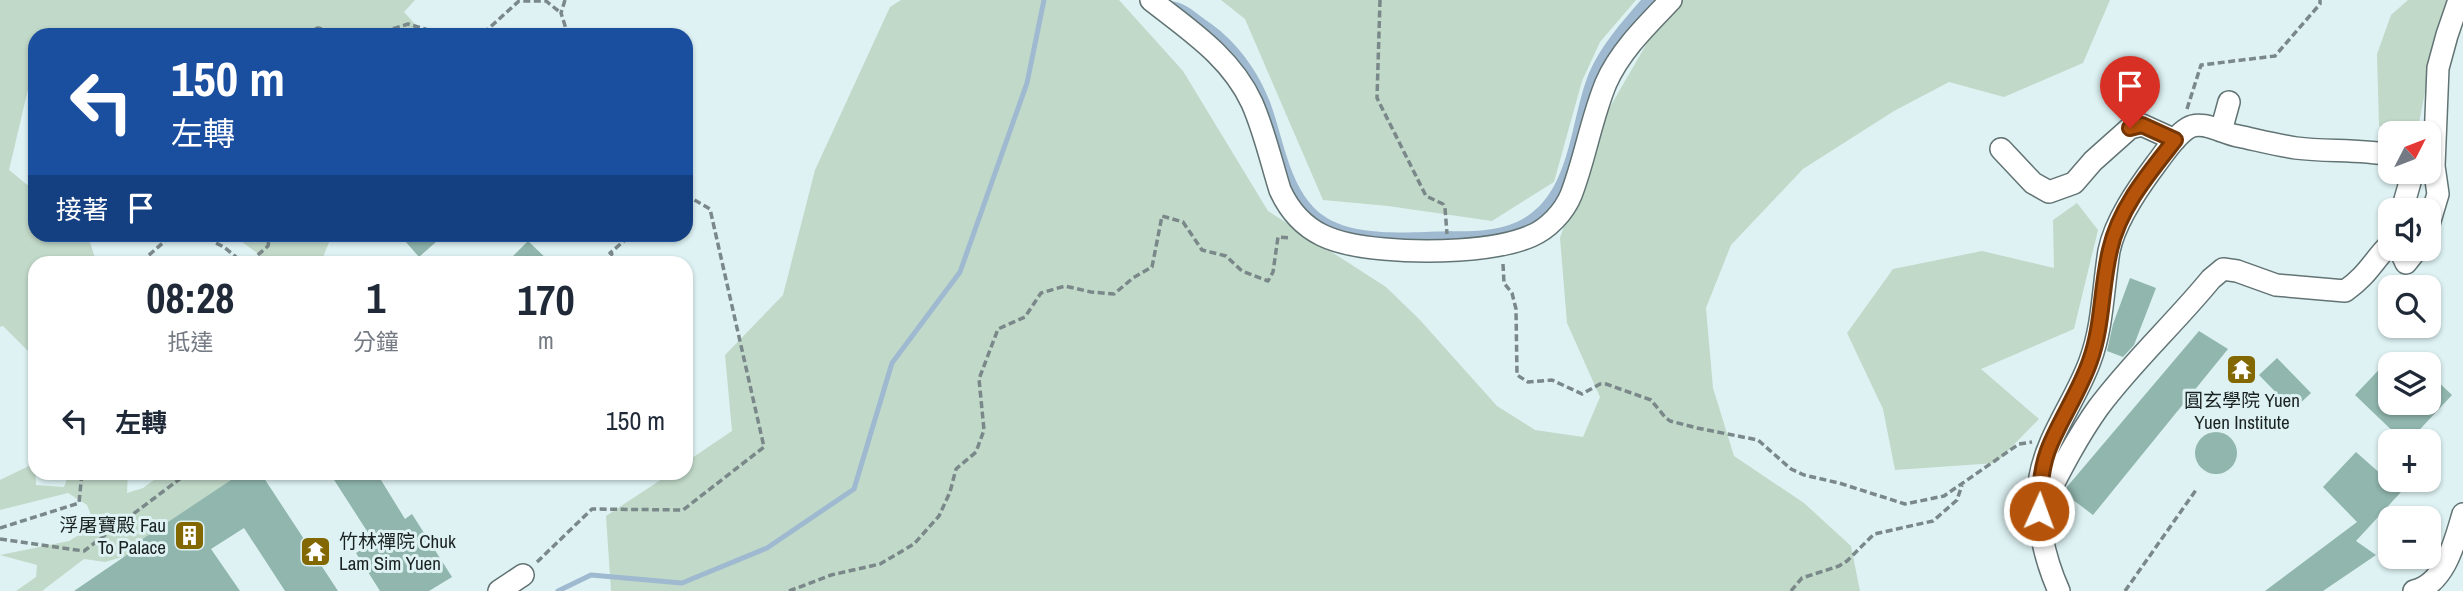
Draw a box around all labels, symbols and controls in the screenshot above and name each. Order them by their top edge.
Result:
text: 150 m [171,45,285,111]
icon: left [56,56,147,147]
pin [2100,56,2160,128]
icon: arrive [2111,67,2149,105]
text: 左轉 [171,112,235,155]
north arrow [2378,121,2441,184]
map controls [2378,121,2441,569]
icon: arrive [122,189,160,227]
text: 接著 [56,192,108,227]
button: sound [2378,198,2441,261]
text: 08:28 [146,270,234,326]
text: 1 [366,270,385,326]
text: 170 [517,272,575,328]
button: search [2378,275,2441,338]
text: m [538,325,554,356]
text: 抵達 [167,326,213,357]
text: 分鐘 [353,326,399,357]
temple icon: 圓玄學院 Yuen Yuen Institute [2225,352,2259,386]
button: layers [2378,352,2441,415]
place label: 圓玄學院 Yuen Yuen Institute [2184,387,2300,435]
icon: left [56,402,94,440]
text: 150 m [606,403,665,438]
text: 左轉 [115,405,167,440]
button: + [2378,429,2441,492]
position arrow [2002,474,2076,548]
button: − [2378,506,2441,569]
place label: 浮屠寶殿 Fau To Palace [60,512,166,560]
building icon: 浮屠寶殿 Fau To Palace [172,519,206,553]
place label: 竹林禪院 Chuk Lam Sim Yuen [339,528,456,576]
temple icon: 竹林禪院 Chuk Lam Sim Yuen [299,535,333,569]

